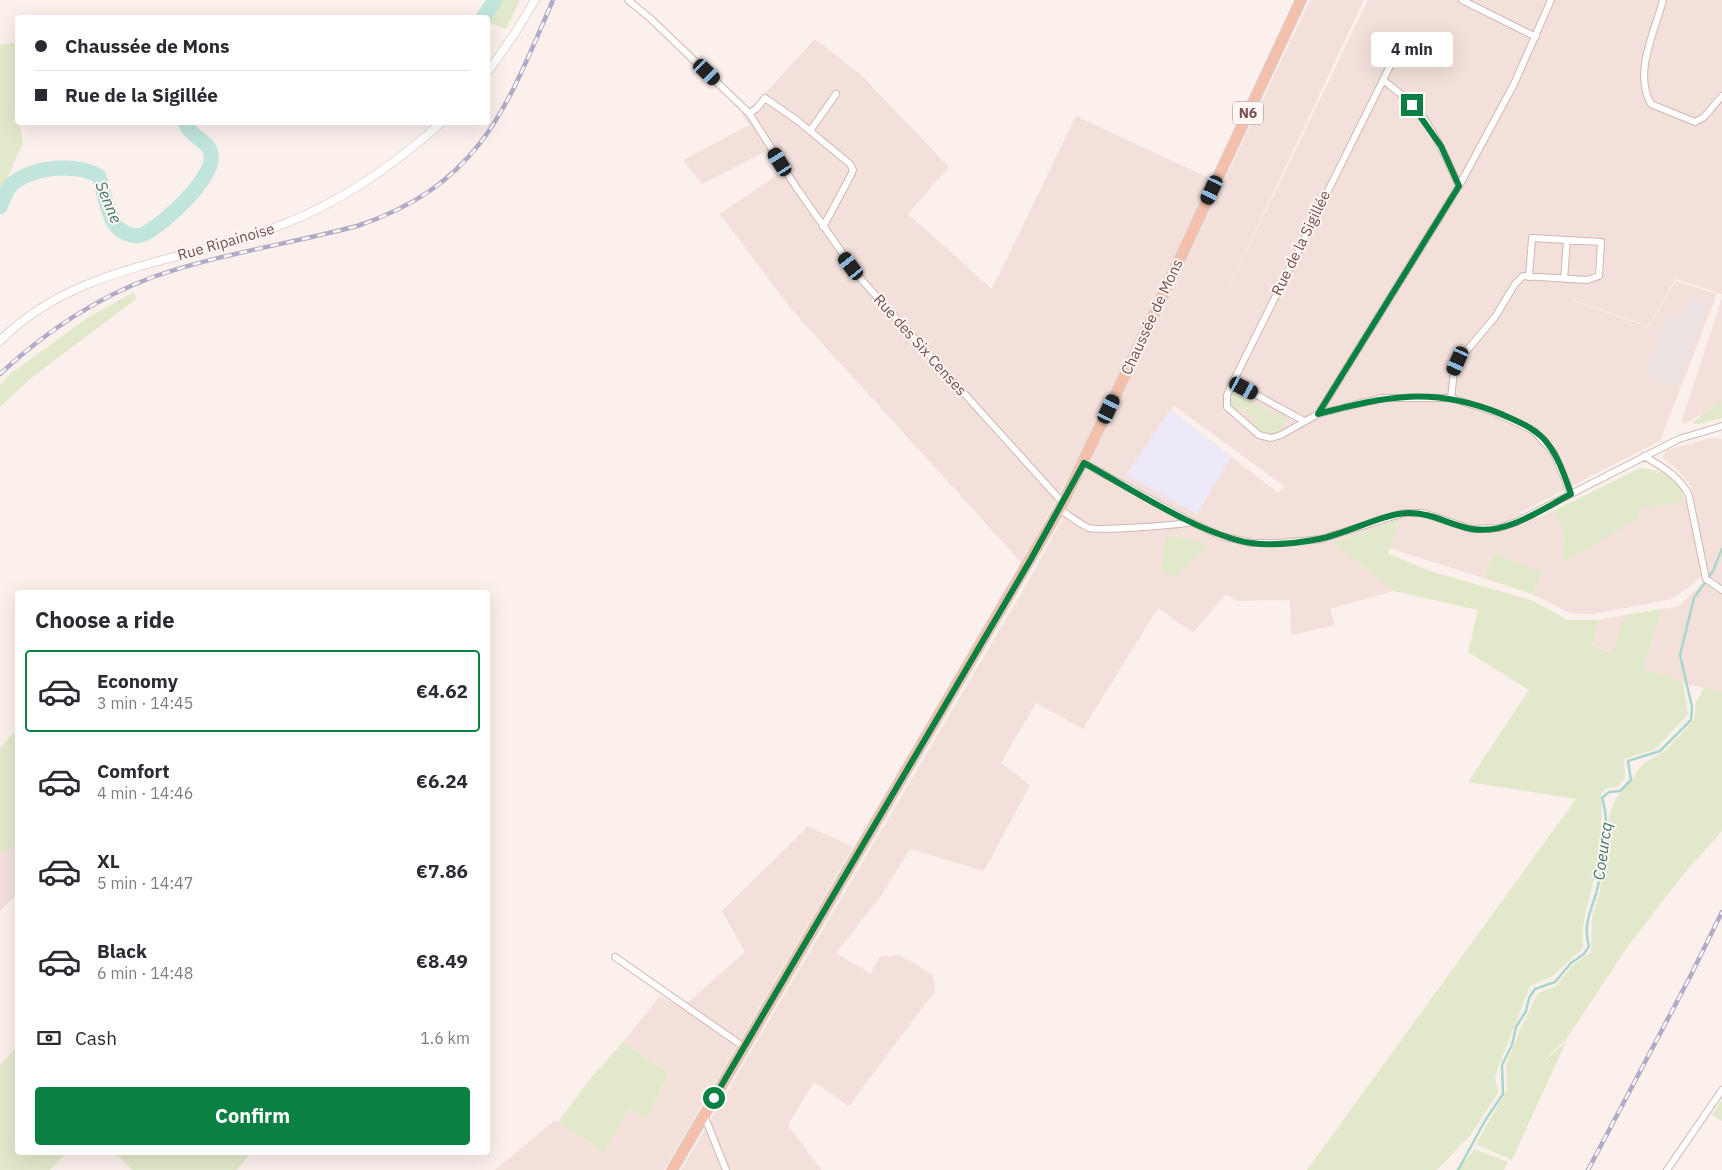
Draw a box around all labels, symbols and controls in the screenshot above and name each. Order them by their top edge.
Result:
callout: 4 min [1371,32,1453,68]
text: Chaussée de Mons [65,34,230,58]
text: 4 min [1391,39,1433,59]
car [690,56,723,88]
text: Rue de la Sigillée [65,83,218,107]
route end [1401,94,1423,116]
road number: N6 [1233,102,1263,125]
car [765,145,794,179]
car [1198,173,1225,207]
water label: Senne [91,178,127,226]
street label: Rue de la Sigillée [1267,187,1334,298]
street label: Rue Ripainoise [175,219,277,264]
car [835,250,866,282]
street label: Chaussée de Mons [1116,256,1187,378]
street label: Rue des Six Censes [870,290,971,399]
car [1445,344,1470,378]
car [1227,374,1260,402]
car [1095,392,1122,426]
text: Choose a ride [35,605,175,634]
icon: car [37,669,82,714]
text: Economy [97,669,178,693]
text: €4.62 [416,679,468,703]
text: 3 min · 14:45 [97,693,193,713]
icon: car [37,759,82,804]
text: Comfort [97,759,170,783]
text: €6.24 [416,769,468,793]
text: 4 min · 14:46 [97,783,193,803]
water label: Coeurcq [1588,821,1616,881]
icon: car [37,849,82,894]
text: XL [97,849,120,873]
text: €7.86 [416,859,468,883]
text: 5 min · 14:47 [97,873,193,893]
icon: car [37,939,82,984]
text: Black [97,939,147,963]
text: €8.49 [416,949,468,973]
text: 6 min · 14:48 [97,963,193,983]
icon: cash [35,1024,63,1052]
text: Cash [75,1026,117,1050]
text: 1.6 km [420,1028,470,1048]
button: Confirm [35,1087,470,1145]
route start [703,1087,725,1109]

